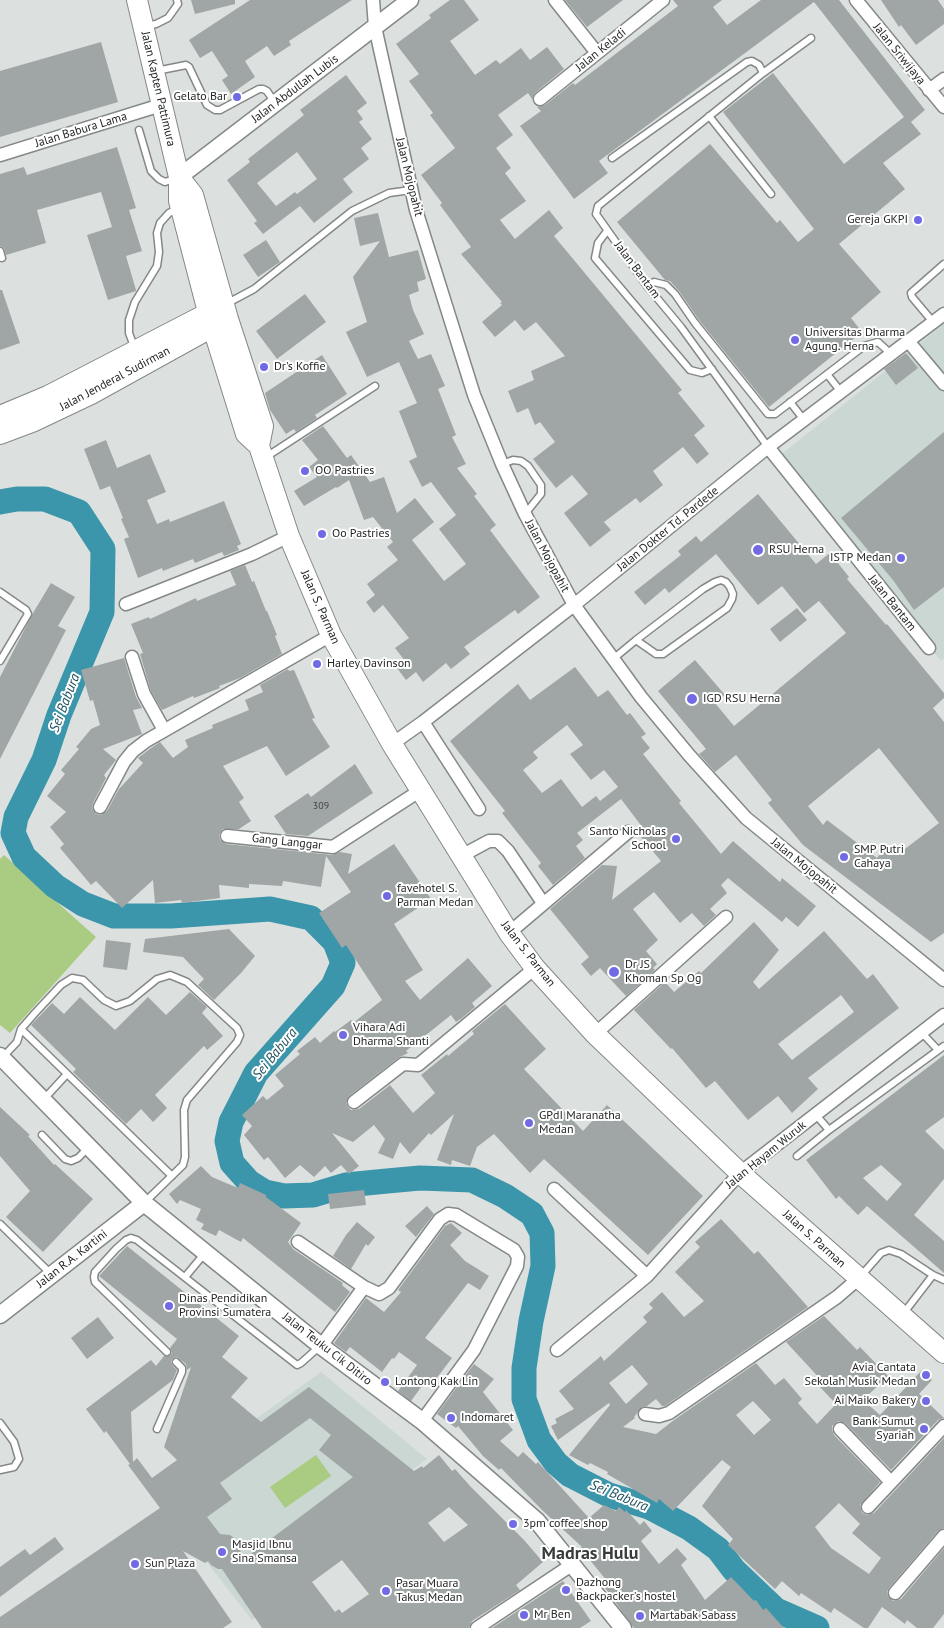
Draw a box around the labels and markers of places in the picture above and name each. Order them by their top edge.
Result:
place label: Gelato Bar [173,90,227,104]
marker: Gelato Bar [231,91,243,103]
place label: Gereja GKPI [847,213,908,227]
marker: Gereja GKPI [912,214,924,226]
place label: Universitas Dharma Agung. Herna [805,326,905,354]
marker: Universitas Dharma Agung. Herna [789,334,801,346]
place label: Dr's Koffie [274,360,325,374]
marker: Dr's Koffie [258,361,270,373]
place label: OO Pastries [315,464,374,478]
marker: OO Pastries [299,465,311,477]
place label: Oo Pastries [332,527,390,541]
marker: Oo Pastries [316,528,328,540]
marker: RSU Herna [751,543,765,557]
place label: RSU Herna [769,543,824,557]
place label: ISTP Medan [830,551,891,565]
marker: ISTP Medan [895,552,907,564]
place label: Harley Davinson [327,657,411,671]
marker: Harley Davinson [311,658,323,670]
marker: IGD RSU Herna [685,692,699,706]
place label: IGD RSU Herna [703,692,780,706]
place label: Santo Nicholas School [589,825,666,853]
marker: Santo Nicholas School [670,833,682,845]
place label: SMP Putri Cahaya [854,843,904,871]
marker: SMP Putri Cahaya [838,851,850,863]
place label: favehotel S. Parman Medan [397,882,473,910]
marker: favehotel S. Parman Medan [381,890,393,902]
place label: Dr JS Khoman Sp Og [625,958,701,986]
marker: Dr JS Khoman Sp Og [607,965,621,979]
place label: Vihara Adi Dharma Shanti [353,1021,429,1049]
marker: Vihara Adi Dharma Shanti [337,1029,349,1041]
place label: GPdI Maranatha Medan [539,1109,621,1137]
marker: GPdI Maranatha Medan [523,1117,535,1129]
place label: Dinas Pendidikan Provinsi Sumatera [179,1292,271,1320]
marker: Dinas Pendidikan Provinsi Sumatera [163,1300,175,1312]
place label: Avia Cantata Sekolah Musik Medan [805,1361,916,1389]
marker: Avia Cantata Sekolah Musik Medan [920,1369,932,1381]
place label: Lontong Kak Lin [395,1375,478,1389]
marker: Lontong Kak Lin [379,1376,391,1388]
place label: Ai Maiko Bakery [834,1394,916,1408]
marker: Ai Maiko Bakery [920,1395,932,1407]
place label: Indomaret [461,1411,514,1425]
marker: Indomaret [445,1412,457,1424]
place label: Bank Sumut Syariah [852,1415,914,1443]
marker: Bank Sumut Syariah [918,1423,930,1435]
place label: 3pm coffee shop [523,1517,608,1531]
marker: 3pm coffee shop [507,1518,519,1530]
place label: Masjid Ibnu Sina Smansa [232,1538,297,1566]
marker: Masjid Ibnu Sina Smansa [216,1546,228,1558]
place label: Sun Plaza [145,1557,195,1571]
marker: Sun Plaza [129,1558,141,1570]
place label: Dazhong Backpacker's hostel [576,1576,675,1604]
place label: Pasar Muara Takus Medan [396,1577,462,1605]
marker: Dazhong Backpacker's hostel [560,1584,572,1596]
marker: Pasar Muara Takus Medan [380,1585,392,1597]
place label: Mr Ben [534,1608,570,1622]
marker: Mr Ben [518,1609,530,1621]
place label: Martabak Sabass [650,1609,736,1623]
marker: Martabak Sabass [634,1610,646,1622]

